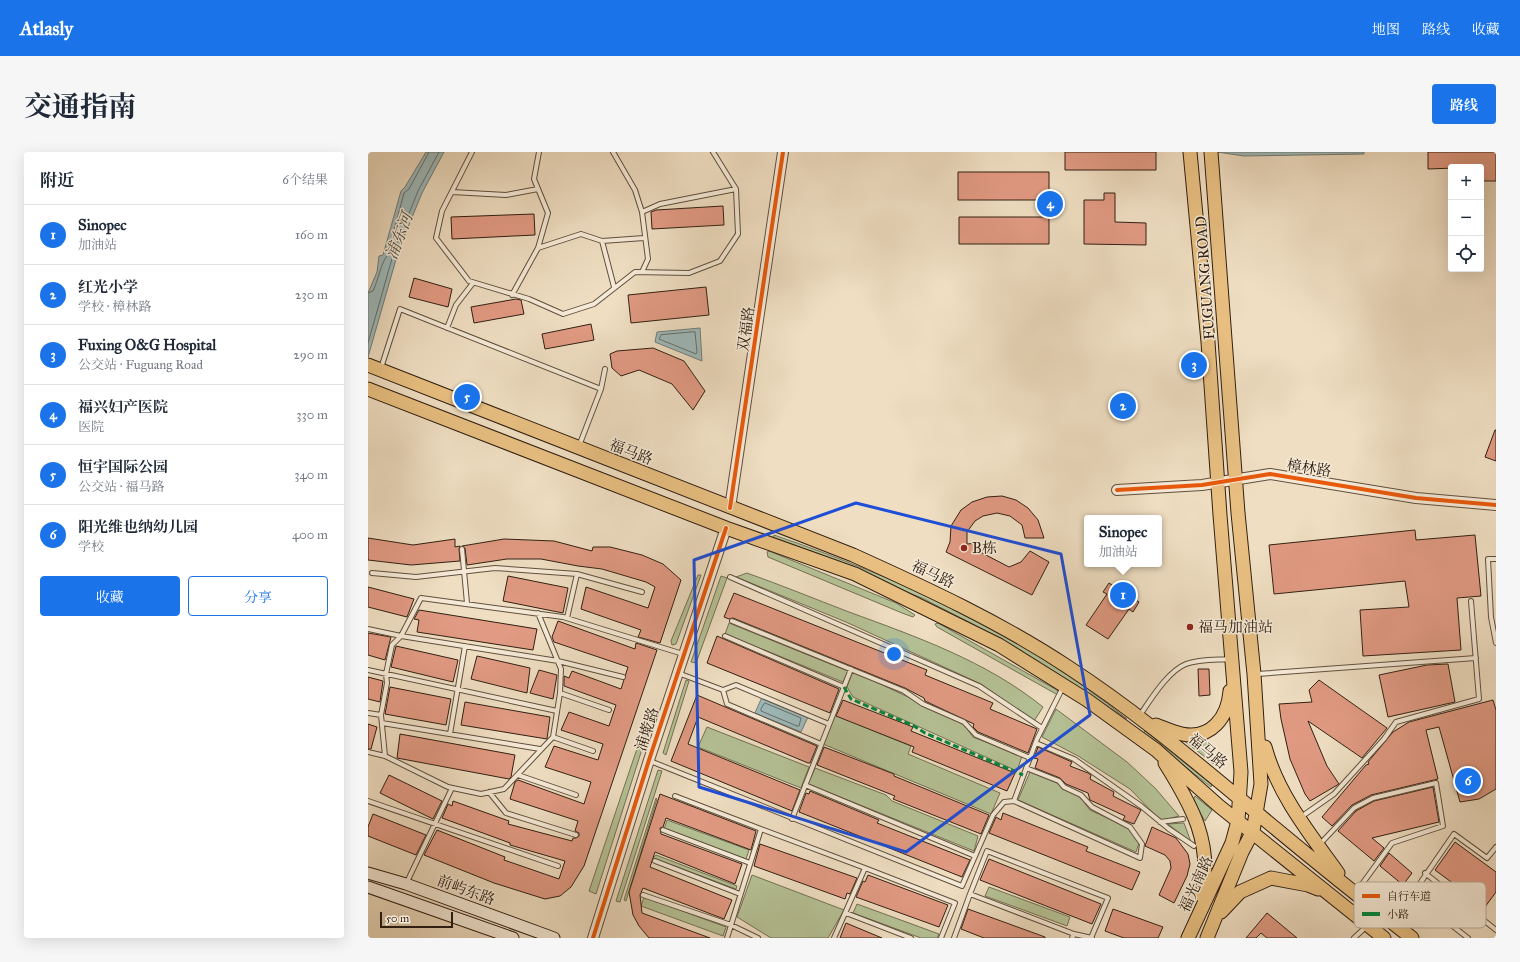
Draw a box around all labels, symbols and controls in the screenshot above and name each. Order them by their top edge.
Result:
text: Atlasly [20,17,73,40]
text: 地图 [1372,21,1400,38]
text: 路线 [1422,21,1450,38]
text: 收藏 [1472,21,1500,38]
button: 路线 [1432,84,1496,124]
text: 交通指南 [24,89,136,124]
map controls [1448,164,1484,272]
button: + [1448,164,1484,200]
text: 附近 [40,170,74,191]
text: 6个结果 [282,172,328,188]
pin: 4 [1037,189,1063,219]
button: − [1448,200,1484,236]
water label: 浦东河 [382,207,418,262]
street label: FUGUANG ROAD [1192,215,1218,341]
text: Sinopec [78,216,127,234]
text: 1 [50,227,56,243]
text: 160 m [295,227,328,243]
button: locate [1448,236,1484,272]
text: 加油站 [78,237,117,253]
text: 红光小学 [78,278,138,296]
text: 2 [50,287,56,303]
text: 230 m [295,287,328,303]
text: 学校 · 樟林路 [78,299,151,315]
street label: 双福路 [734,305,758,353]
text: Fuxing O&G Hospital [78,336,216,354]
text: 3 [50,347,56,363]
text: 290 m [293,347,328,363]
pin: 3 [1181,350,1207,380]
text: 公交站 · Fuguang Road [78,357,203,373]
pin: 5 [454,382,480,412]
pin: 2 [1110,391,1136,421]
text: 福兴妇产医院 [78,398,168,416]
text: 4 [49,407,57,423]
text: 330 m [296,407,328,423]
text: 医院 [78,419,104,435]
street label: 福马路 [607,436,655,468]
street label: 樟林路 [1285,456,1333,480]
text: 恒宇国际公园 [78,458,168,476]
text: 5 [50,467,56,483]
text: 340 m [294,467,328,483]
text: 公交站 · 福马路 [78,479,164,495]
popup [1084,515,1162,567]
text: 阳光维也纳幼儿园 [78,518,198,536]
text: Sinopec [1099,523,1147,541]
text: 6 [50,527,56,543]
text: 400 m [292,527,328,543]
text: 学校 [78,539,104,555]
place label: B栋 [972,539,997,557]
marker: B栋 [959,543,969,553]
text: 加油站 [1099,544,1138,560]
street label: 福马路 [909,556,957,592]
button: 收藏 [40,576,180,616]
button: 分享 [188,576,328,616]
pin: 1 [1110,580,1136,610]
place label: 福马加油站 [1198,618,1273,636]
marker: 福马加油站 [1185,622,1195,632]
your location [884,644,904,664]
street label: 浦墘路 [631,705,663,753]
street label: 福马路 [1185,730,1231,772]
pin: 6 [1455,766,1481,796]
street label: 福光南路 [1175,853,1217,915]
street label: 前屿东路 [435,871,497,909]
legend [1354,882,1486,928]
text: 自行车道 [1387,890,1431,903]
text: 小路 [1387,908,1409,921]
scale bar [380,910,453,929]
text: 50 m [386,912,409,925]

